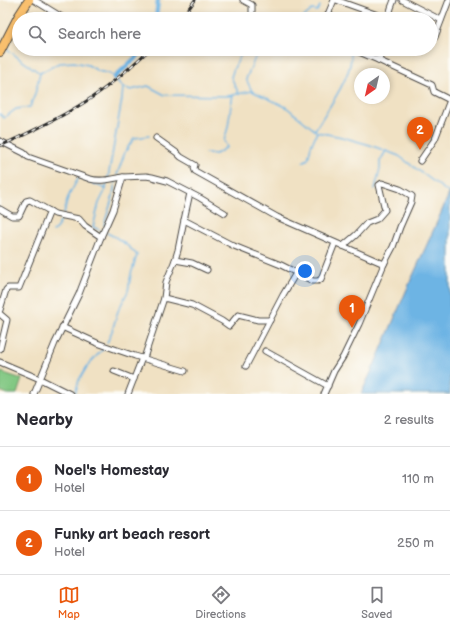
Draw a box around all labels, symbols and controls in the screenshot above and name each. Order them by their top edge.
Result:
search box [12,12,438,56]
icon: search [26,23,48,45]
text: Search here [58,25,141,44]
north arrow [354,68,390,104]
pin: 2 [407,117,433,150]
your location [295,261,315,281]
pin: 1 [339,295,365,328]
text: Nearby [16,410,73,430]
text: 2 results [384,412,434,428]
text: Noel's Homestay [54,461,169,480]
text: 1 [26,471,32,487]
text: 110 m [402,471,434,487]
text: Hotel [54,480,85,496]
text: Funky art beach resort [54,525,210,544]
text: 2 [25,535,33,551]
text: 250 m [397,535,434,551]
text: Hotel [54,544,85,560]
tab: Map [58,584,80,621]
tab: Directions [195,584,246,621]
tab: Saved [361,584,392,621]

